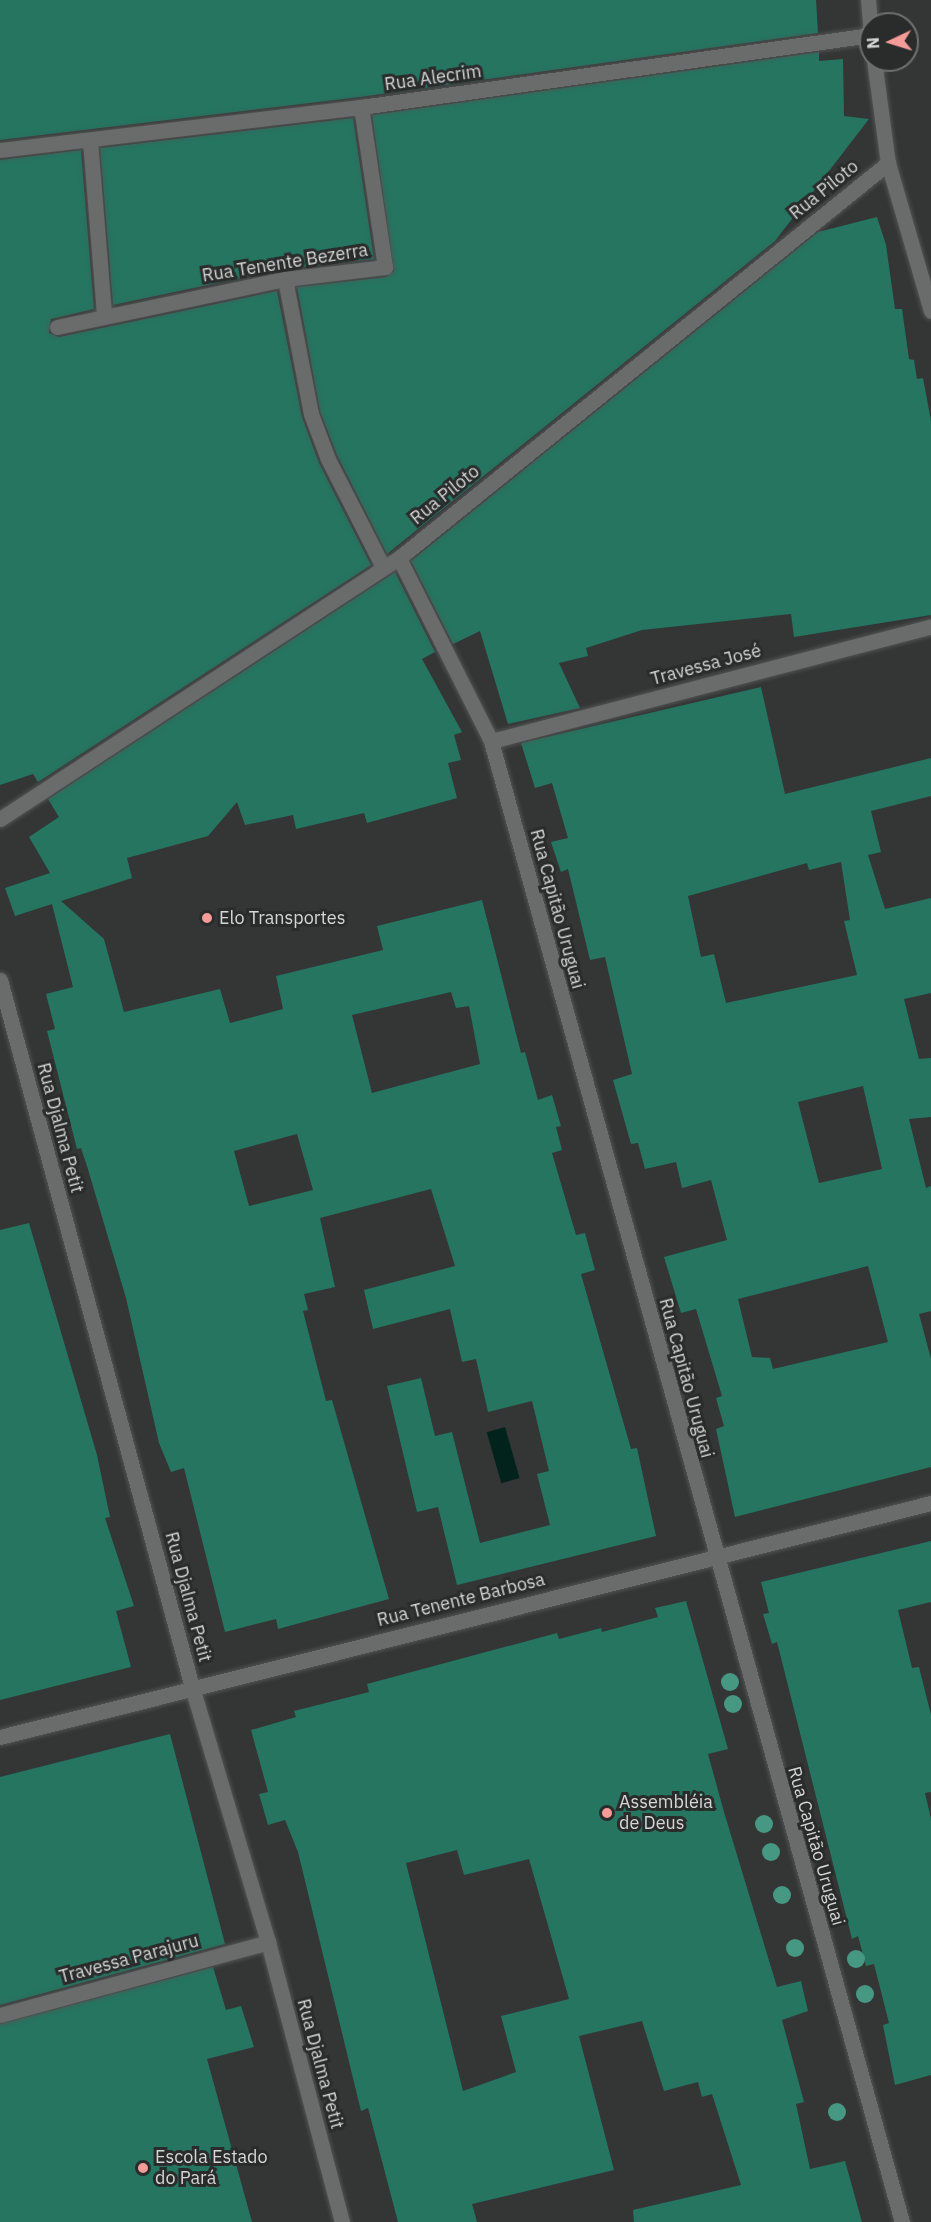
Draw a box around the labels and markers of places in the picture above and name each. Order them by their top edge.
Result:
place label: Elo Transportes [219,907,345,929]
marker: Elo Transportes [200,911,214,925]
place label: Assembléia de Deus [619,1792,713,1834]
marker: Assembléia de Deus [600,1806,614,1820]
place label: Escola Estado do Pará [155,2147,268,2190]
marker: Escola Estado do Pará [136,2161,150,2175]

